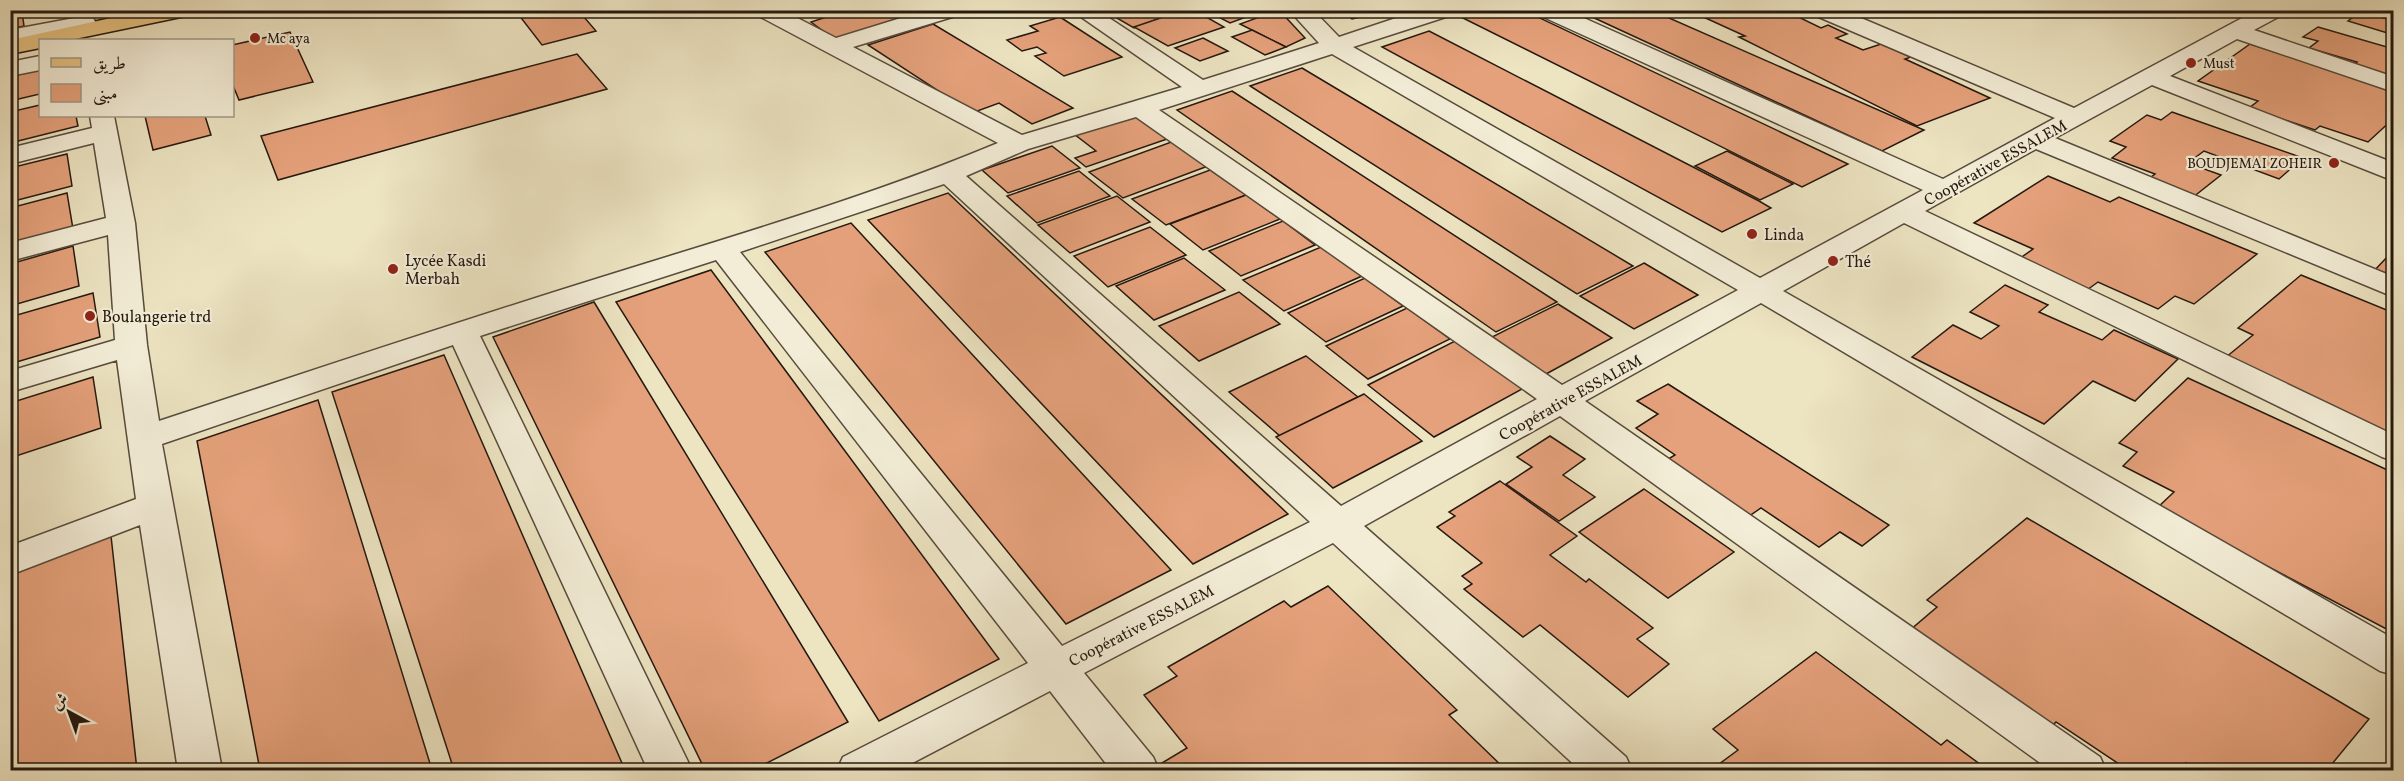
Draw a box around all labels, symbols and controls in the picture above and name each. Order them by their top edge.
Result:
place label: Mc aya [267,30,310,49]
marker: Mc aya [248,31,262,45]
legend [39,39,234,117]
text: طريق [93,52,126,77]
place label: Must [2203,55,2235,74]
marker: Must [2184,56,2198,70]
text: مبنى [93,82,118,107]
street label: Coopérative ESSALEM [1921,115,2071,212]
place label: BOUDJEMAI ZOHEIR [2187,155,2322,174]
marker: BOUDJEMAI ZOHEIR [2327,156,2341,170]
place label: Linda [1764,225,1804,247]
marker: Linda [1745,227,1759,241]
place label: Lycée Kasdi Merbah [405,251,487,291]
place label: Thé [1845,252,1871,274]
marker: Thé [1826,254,1840,268]
marker: Lycée Kasdi Merbah [386,262,400,276]
place label: Boulangerie trd [102,307,211,329]
marker: Boulangerie trd [83,309,97,323]
street label: Coopérative ESSALEM [1496,350,1646,447]
street label: Coopérative ESSALEM [1066,581,1218,673]
north arrow [39,682,99,742]
text: ش [47,689,74,716]

